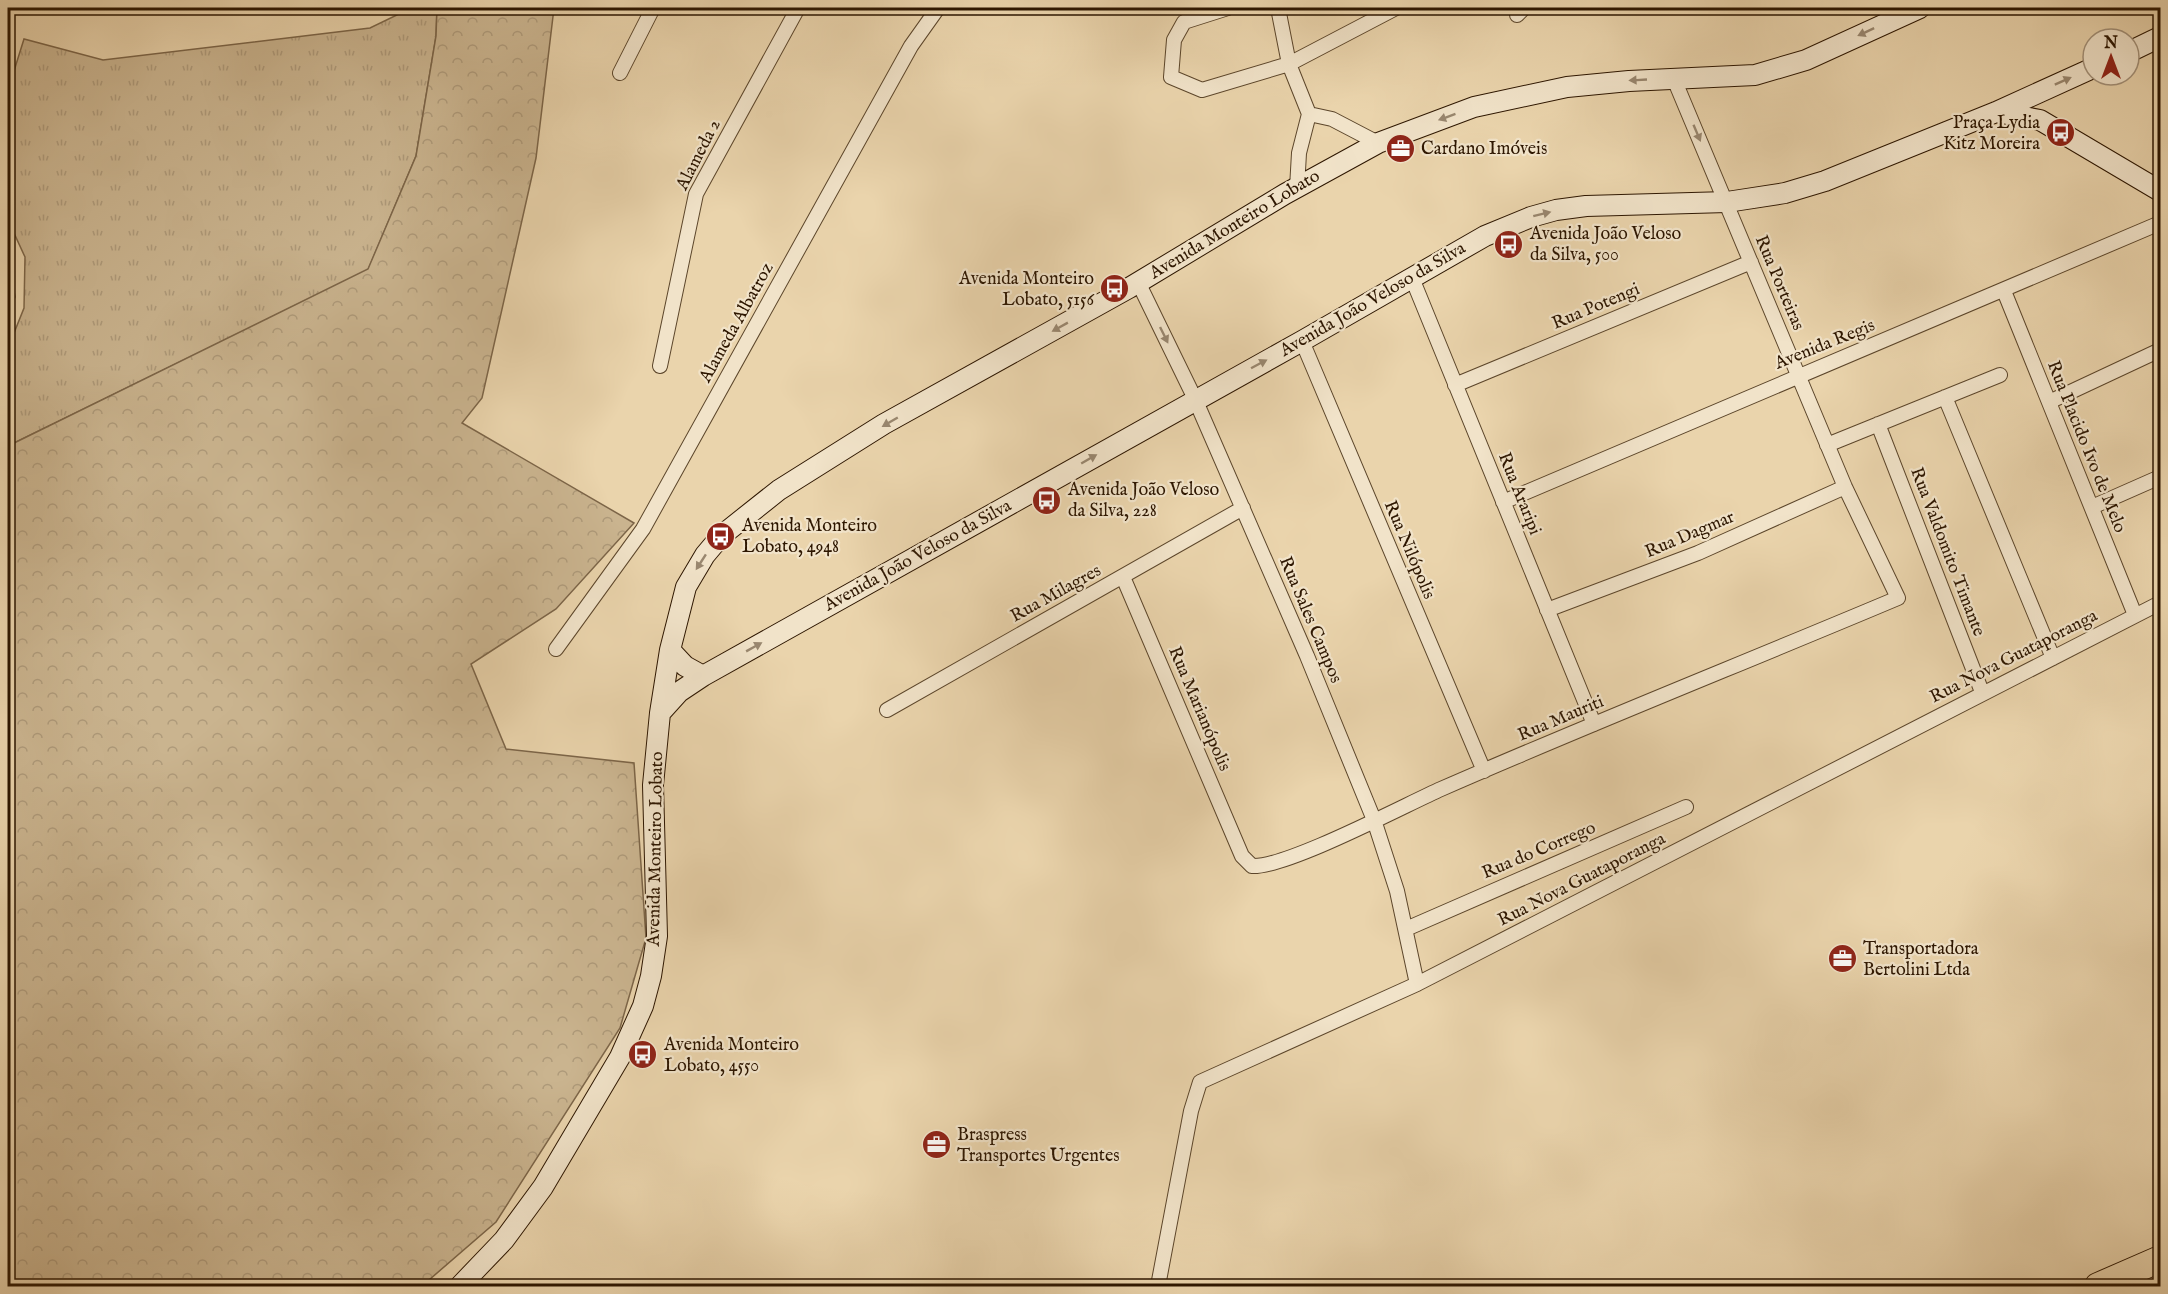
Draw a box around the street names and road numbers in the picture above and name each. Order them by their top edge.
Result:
street label: Alameda 2 [671,116,727,195]
street label: Avenida Monteiro Lobato [1145,165,1325,286]
street label: Rua Porteiras [1749,232,1809,334]
street label: Avenida João Veloso da Silva [1275,237,1470,363]
street label: Alameda Albatroz [694,259,779,388]
street label: Rua Potengi [1549,278,1643,336]
street label: Avenida Regis [1770,314,1879,376]
street label: Rua Placido Ivo de Melo [2041,358,2131,537]
street label: Rua Araripi [1492,449,1546,539]
street label: Rua Valdomito Timante [1904,464,1990,640]
street label: Avenida João Veloso da Silva [819,495,1016,618]
street label: Rua Nilópolis [1378,497,1440,603]
street label: Rua Dagmar [1642,506,1739,564]
street label: Rua Sales Campos [1273,553,1347,687]
street label: Rua Milagres [1007,560,1105,628]
street label: Rua Nova Guataporanga [1926,605,2102,709]
street label: Rua Marianópolis [1162,643,1236,775]
street label: Rua Mauriti [1515,691,1608,747]
street label: Avenida Monteiro Lobato [643,751,669,948]
street label: Rua do Corrego [1479,817,1600,885]
street label: Rua Nova Guataporanga [1494,828,1670,932]

